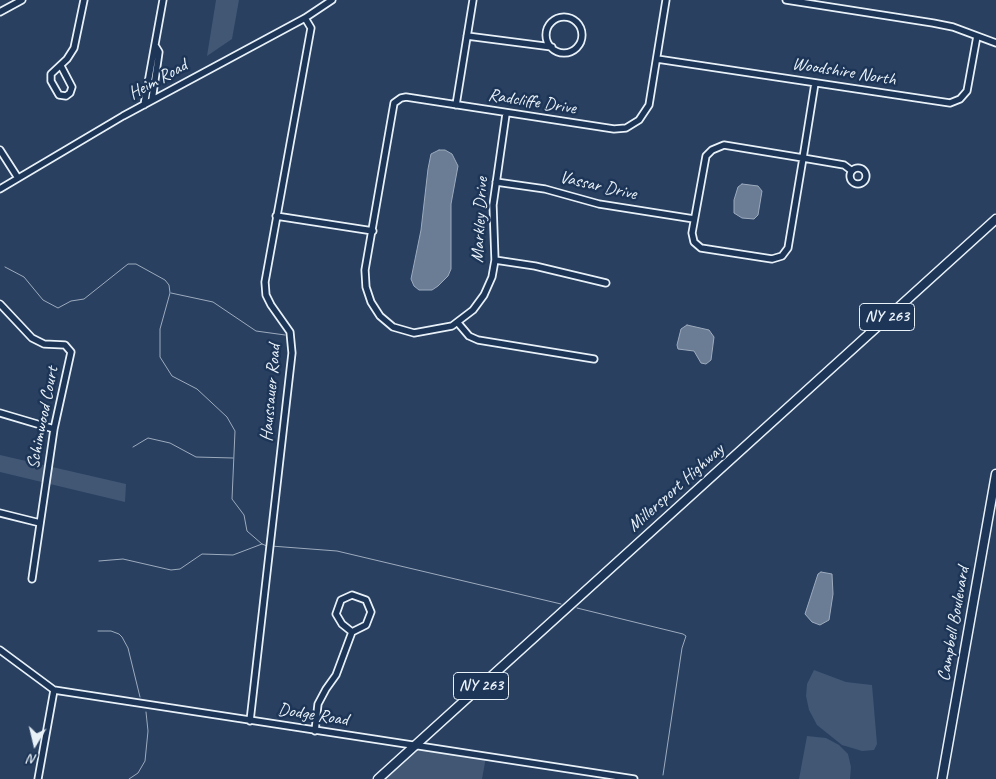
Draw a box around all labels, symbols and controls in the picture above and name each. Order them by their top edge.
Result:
street label: Woodshire North [791,53,897,91]
street label: Heim Road [125,55,191,105]
street label: Radcliffe Drive [487,84,577,120]
street label: Vassar Drive [557,167,639,205]
street label: Markley Drive [467,177,493,263]
road number: NY 263 [860,304,914,330]
street label: Haussauer Road [256,343,286,443]
street label: Schimwood Court [22,365,64,471]
street label: Millersport Highway [623,439,729,537]
street label: Campbell Boulevard [933,565,975,683]
road number: NY 263 [454,672,508,699]
street label: Dodge Road [276,699,350,731]
north arrow [10,719,60,769]
text: N [27,750,38,768]

